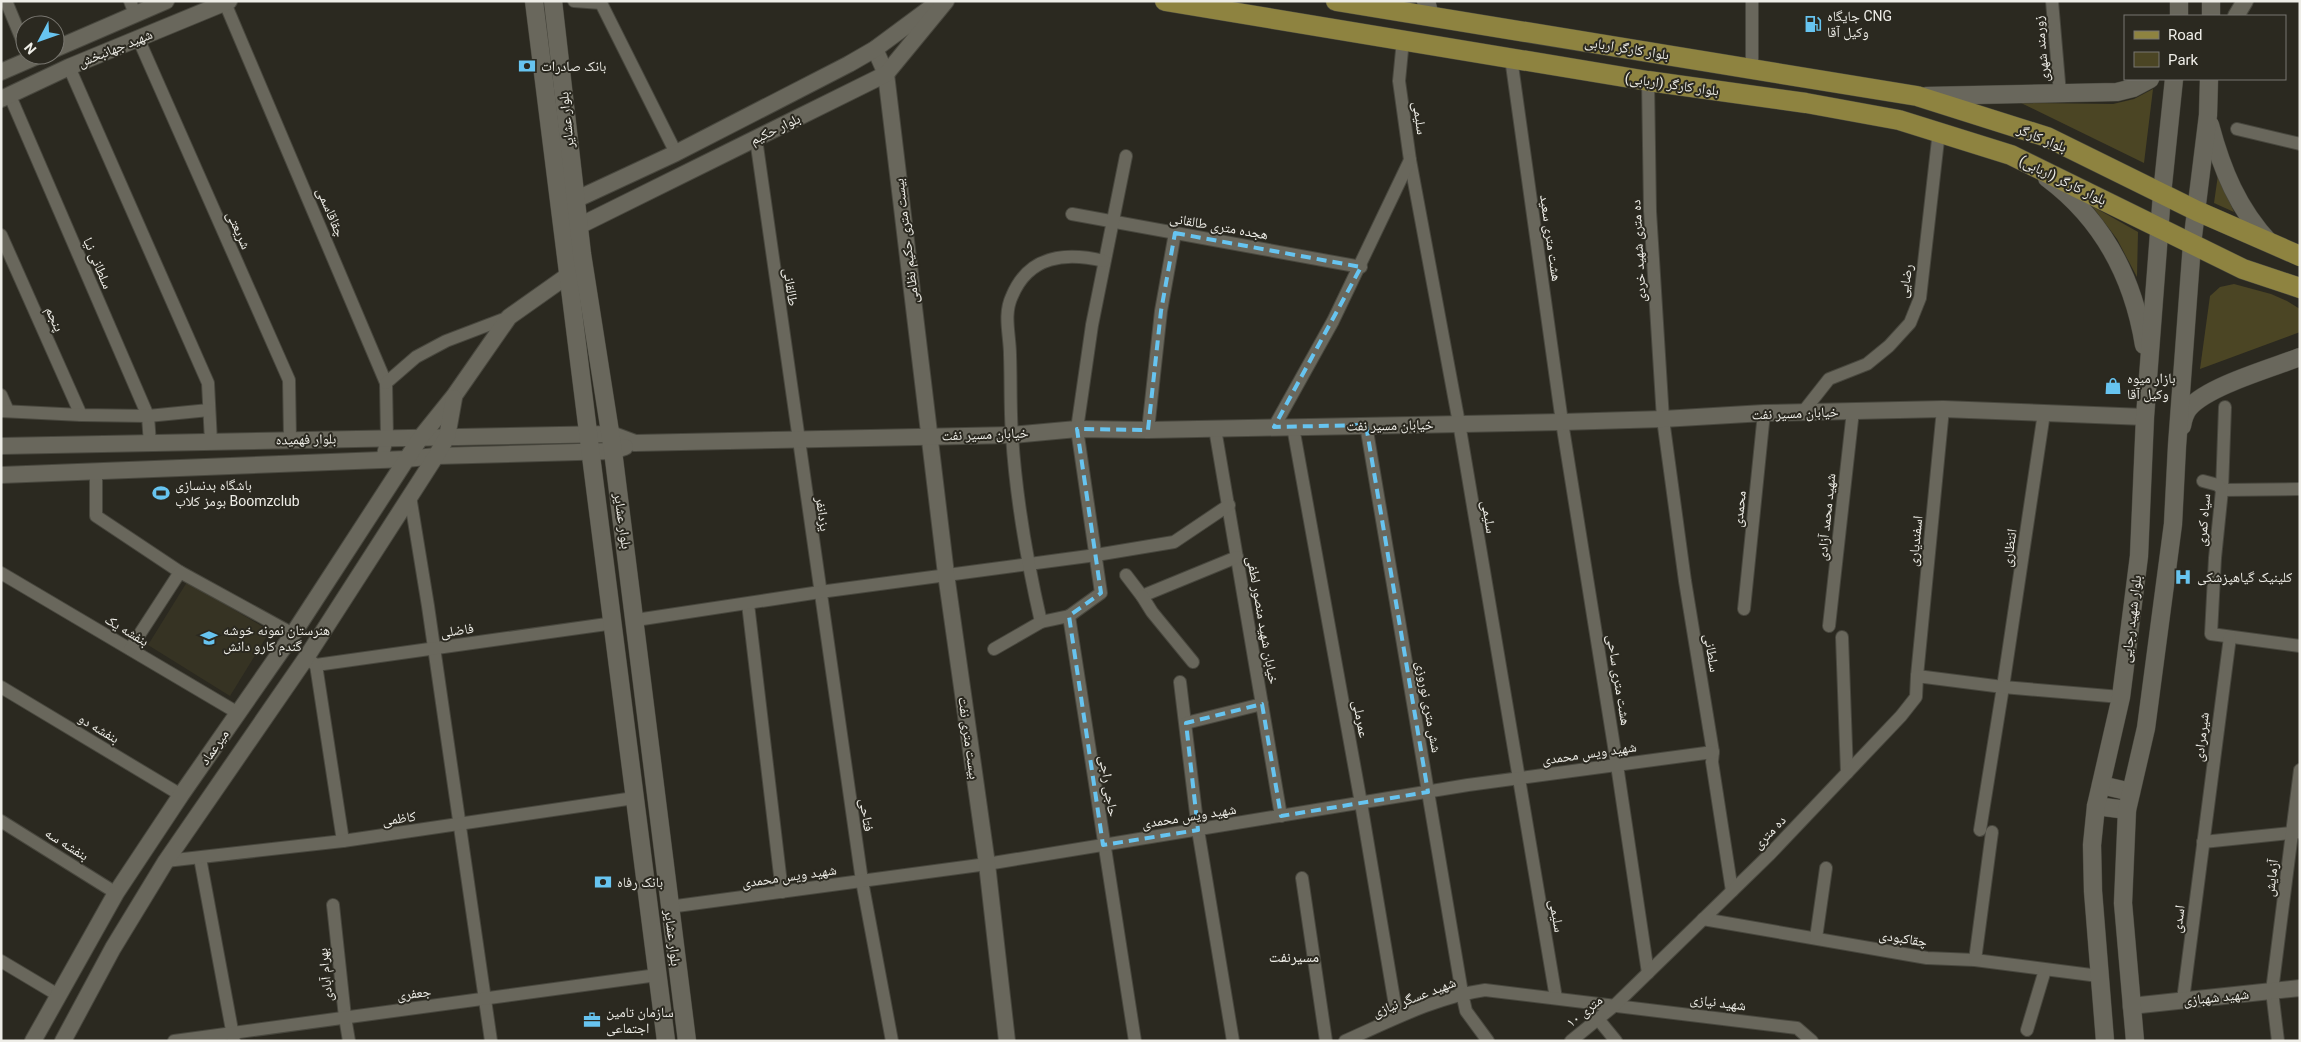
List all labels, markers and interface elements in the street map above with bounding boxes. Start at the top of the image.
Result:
place label: جایگاه CNG وکیل آقا [1827,8,1892,41]
fuel station icon: جایگاه CNG وکیل آقا [1803,14,1823,34]
north arrow [15,15,65,65]
street label: زورمند شهری [2030,15,2053,83]
legend [2124,15,2286,80]
street label: شهید جهانبخش [75,26,155,71]
text: Road [2168,26,2202,44]
street label: بلوار کارگر اربابی [1583,33,1671,64]
text: N [21,40,39,58]
text: Park [2168,51,2199,69]
bank icon: بانک صادرات [517,56,537,76]
place label: بانک صادرات [541,58,607,75]
street label: بلوار کارگر (اربابی) [1624,69,1720,100]
street label: بلوار عشایر [555,91,578,150]
street label: سلیمی [1409,101,1430,136]
street label: بلوار حکیم [747,110,804,150]
street label: بلوار کارگر [2013,120,2069,156]
street label: بلوار کارگر (اربابی) [2016,152,2109,209]
street label: بیست متری حکیم نظامی [890,177,924,304]
street label: چقاقاسمی [313,185,349,239]
street label: هشت متری سعید [1536,194,1565,282]
street label: ده متری شهید خردی [1627,199,1650,303]
street label: شریعتی [223,208,254,252]
street label: هجده متری طالقانی [1168,209,1269,244]
street label: سلطانی نیا [79,235,116,292]
street label: رضایی [1894,263,1917,299]
street label: طالقانی [779,267,802,307]
street label: پنجم [41,304,68,335]
place label: بازار میوه وکیل آقا [2127,370,2176,403]
shop icon: بازار میوه وکیل آقا [2103,376,2123,396]
street label: خیابان مسیر نفت [1751,403,1839,424]
street label: خیابان مسیر نفت [1346,416,1434,435]
street label: خیابان مسیر نفت [941,424,1029,445]
street label: بلوار فهمیده [276,430,337,449]
street label: شهید محمد آزادی [1813,472,1840,562]
place label: باشگاه بدنسازی بومز کلاب Boomzclub [175,477,300,510]
sports icon: باشگاه بدنسازی بومز کلاب Boomzclub [151,483,171,503]
street label: محمدی [1729,490,1750,528]
street label: بلوار عشایر [610,491,635,550]
street label: سیاه کمری [2193,493,2214,547]
street label: یزدانفر [812,495,833,533]
street label: سلیمی [1478,499,1499,535]
street label: اسفندیاری [1904,515,1927,567]
street label: انتظاری [1998,528,2021,568]
street label: خیابان شهید منصور لطفی [1243,555,1282,686]
hospital icon: کلینیک گیاهپزشکی [2173,567,2193,587]
place label: کلینیک گیاهپزشکی [2197,569,2292,586]
street label: بلوار شهید رجایی [2118,574,2145,664]
street label: بنفشه یک [102,611,152,650]
street label: فاضلی [439,620,475,641]
place label: هنرستان نمونه خوشه گندم کارو دانش [223,622,330,656]
school or university icon: هنرستان نمونه خوشه گندم کارو دانش [199,628,219,648]
street label: هشت متری ساحی [1603,633,1634,727]
street label: سلطانی [1700,633,1723,673]
street label: شش متری نوروزی [1412,660,1445,754]
street label: بیست متری نفت [954,696,983,780]
street label: عمرملی [1349,699,1372,739]
street label: بنفشه دو [75,710,122,747]
street label: شیرمرادی [2190,711,2213,763]
street label: میرعماد [196,726,233,768]
street label: شهید ویس محمدی [1541,738,1638,769]
street label: حاجی راجی [1095,754,1122,818]
street label: فتاحی [856,798,877,833]
street label: شهید ویس محمدی [1141,801,1238,832]
street label: کاظمی [381,808,417,829]
street label: ده متری [1749,812,1790,853]
street label: بنفشه سه [42,825,92,864]
street label: آزمایش [2261,858,2282,898]
street label: شهید ویس محمدی [741,861,838,892]
bank icon: بانک رفاه [593,872,613,892]
place label: بانک رفاه [617,874,663,891]
street label: سلیمی [1545,898,1568,934]
street label: اسدی [2168,904,2189,934]
street label: بلوار عشایر [661,908,684,967]
street label: چقاکبودی [1878,926,1928,951]
street label: بهرام آبادی [314,947,338,1003]
district label: مسیرنفت [1269,948,1319,966]
street label: شهید عسگر نیازی [1370,974,1458,1021]
street label: جعفری [396,983,432,1004]
street label: شهید شهبازی [2182,986,2250,1009]
street label: شهید نیازی [1689,991,1747,1014]
street label: ۱۰ متری [1563,992,1606,1031]
place label: سازمان تامین اجتماعی [606,1004,674,1037]
office icon: سازمان تامین اجتماعی [582,1010,602,1030]

